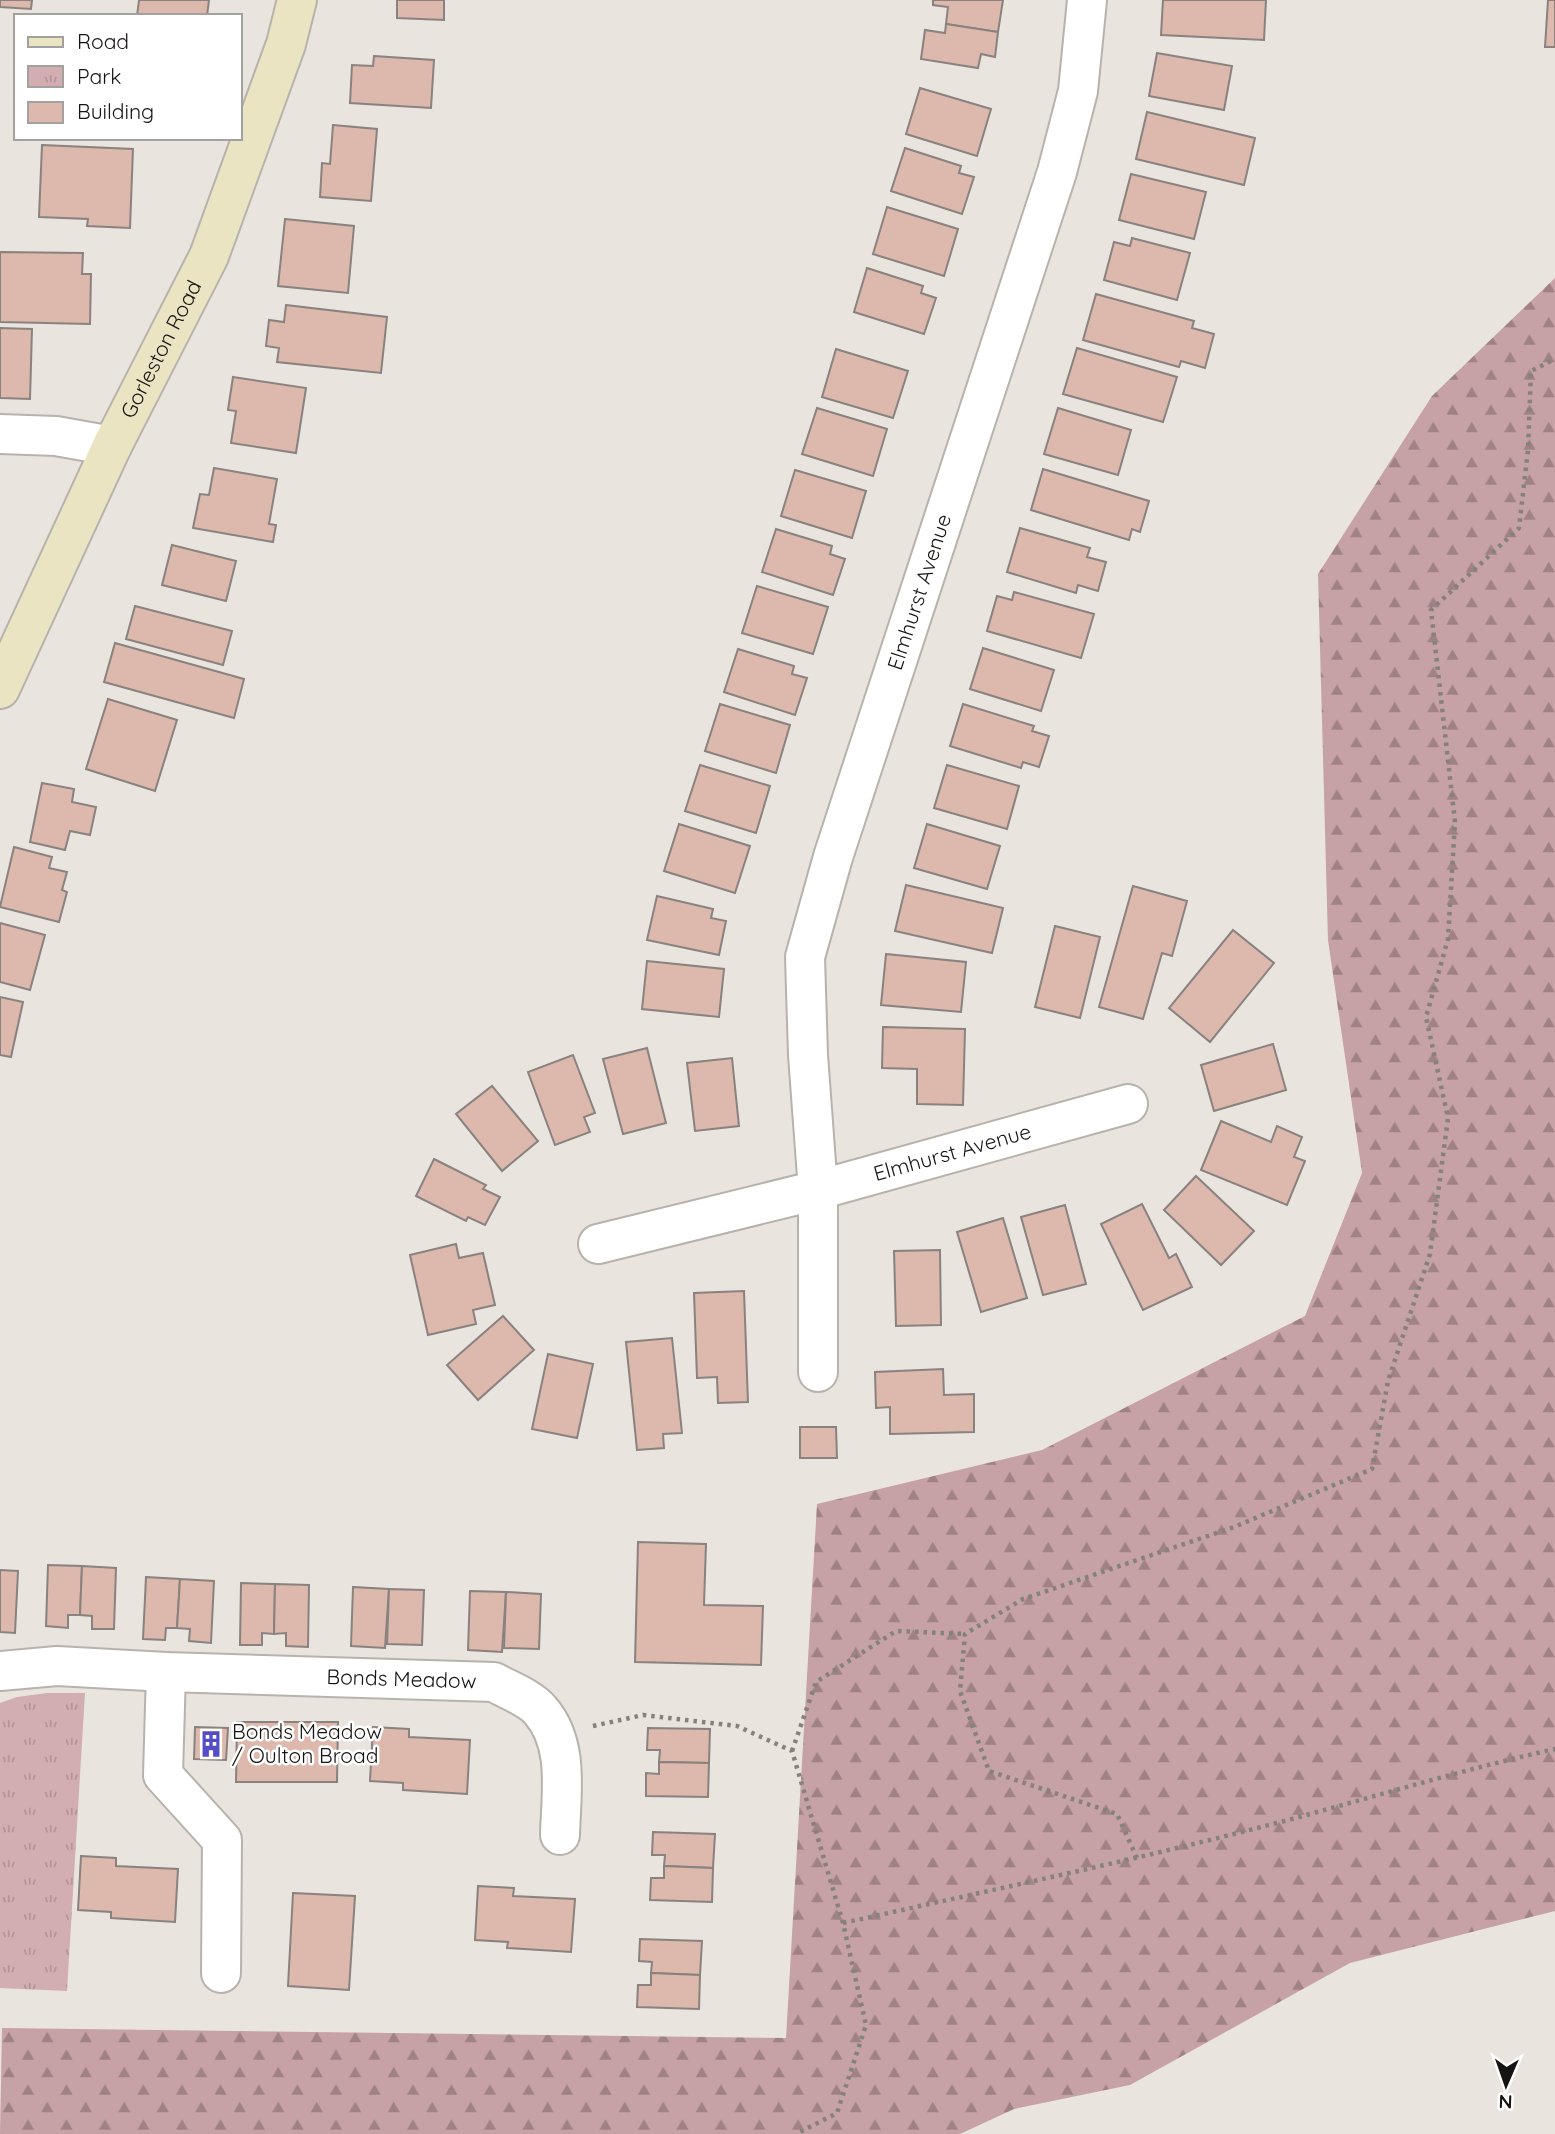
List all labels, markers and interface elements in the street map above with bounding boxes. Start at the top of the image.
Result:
legend [14,14,242,140]
text: Road [77,28,129,54]
text: Park [77,63,121,89]
text: Building [77,98,154,124]
street label: Gorleston Road [114,276,206,422]
street label: Elmhurst Avenue [881,510,956,673]
street label: Elmhurst Avenue [870,1118,1034,1186]
street label: Bonds Meadow [326,1663,477,1693]
place label: Bonds Meadow / Oulton Broad [232,1718,382,1768]
building icon: Bonds Meadow / Oulton Broad [196,1729,226,1759]
north arrow [1471,2050,1541,2120]
text: N [1498,2090,1513,2114]

